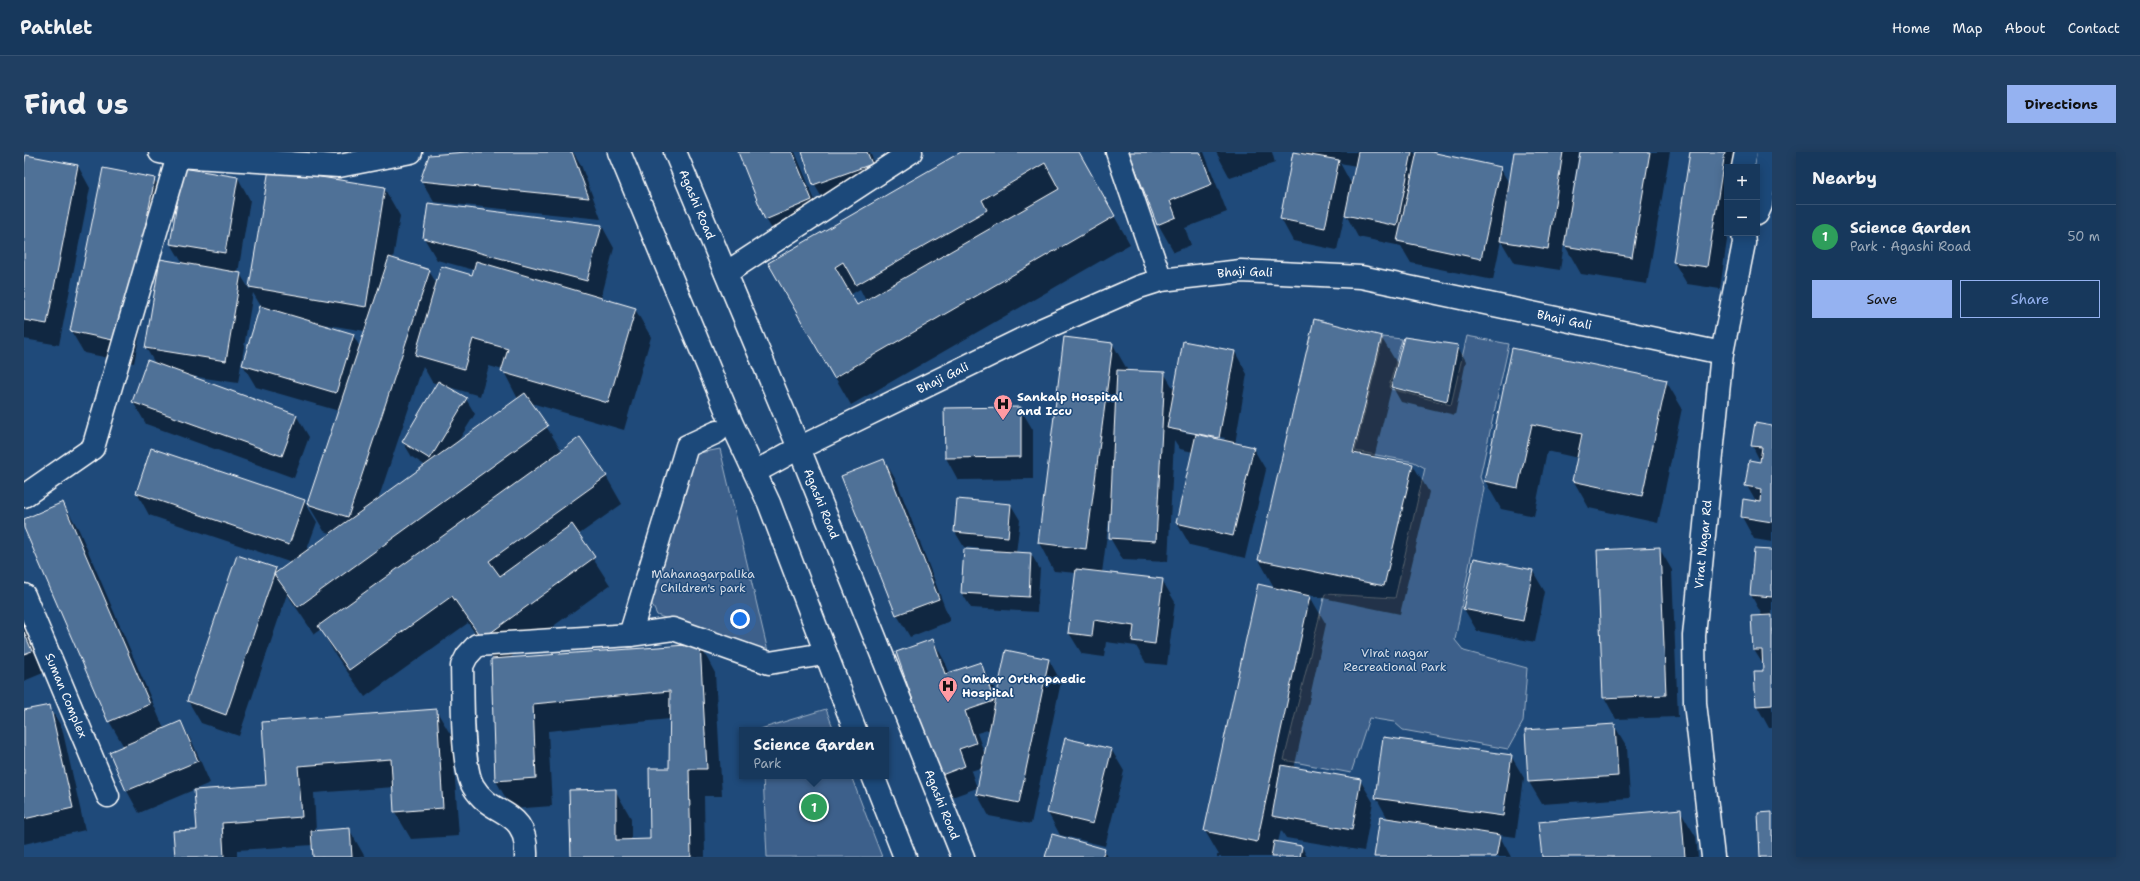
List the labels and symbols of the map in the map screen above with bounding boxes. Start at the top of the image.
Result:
street label: Agashi Road [675,167,719,242]
street label: Bhaji Gali [1216,263,1273,282]
street label: Bhaji Gali [1535,306,1593,333]
street label: Bhaji Gali [914,358,971,397]
place label: Sankalp Hospital and Iccu [1017,389,1123,419]
hospital icon: Sankalp Hospital and Iccu [992,393,1014,421]
street label: Agashi Road [800,466,843,542]
street label: Virat Nagar Rd [1691,499,1715,590]
park label: Mahanagarpalika Children's park [651,566,755,596]
your location [730,609,750,629]
park label: Virat nagar Recreational Park [1343,645,1447,675]
street label: Suman Complex [41,651,91,740]
place label: Omkar Orthopaedic Hospital [962,671,1086,701]
hospital icon: Omkar Orthopaedic Hospital [937,675,959,703]
street label: Agashi Road [921,767,963,842]
pin: 1 [801,792,827,822]

